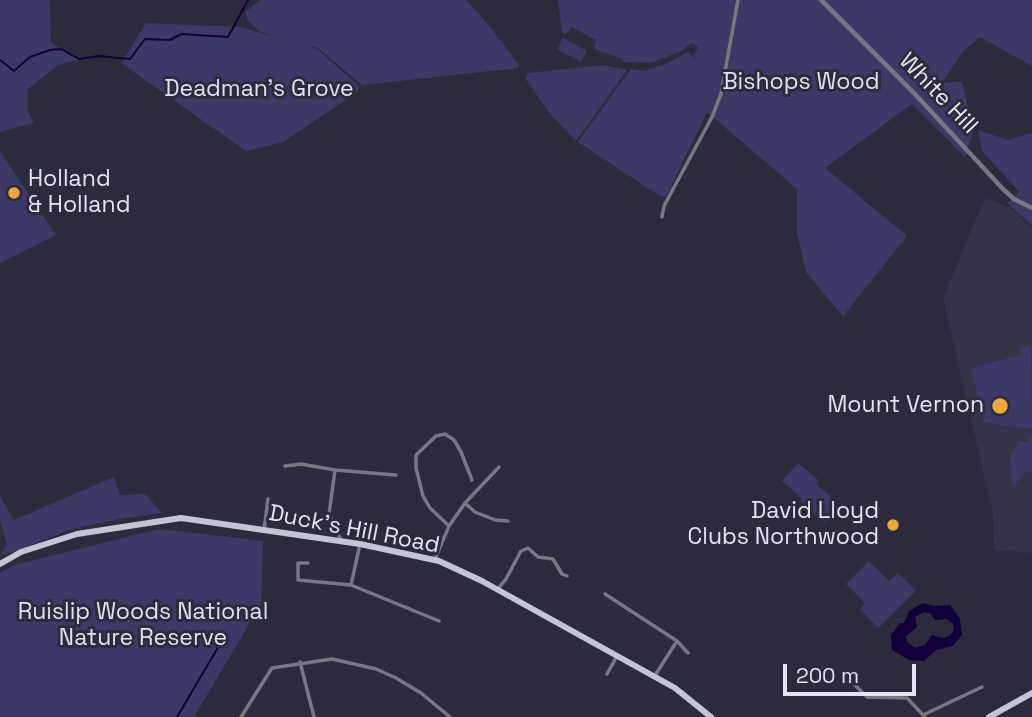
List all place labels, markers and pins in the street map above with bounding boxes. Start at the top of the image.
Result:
place label: Holland & Holland [28,166,131,220]
marker: Holland & Holland [6,185,22,201]
place label: Mount Vernon [827,392,984,420]
marker: Mount Vernon [990,396,1010,416]
place label: David Lloyd Clubs Northwood [688,498,879,552]
marker: David Lloyd Clubs Northwood [885,517,901,533]

